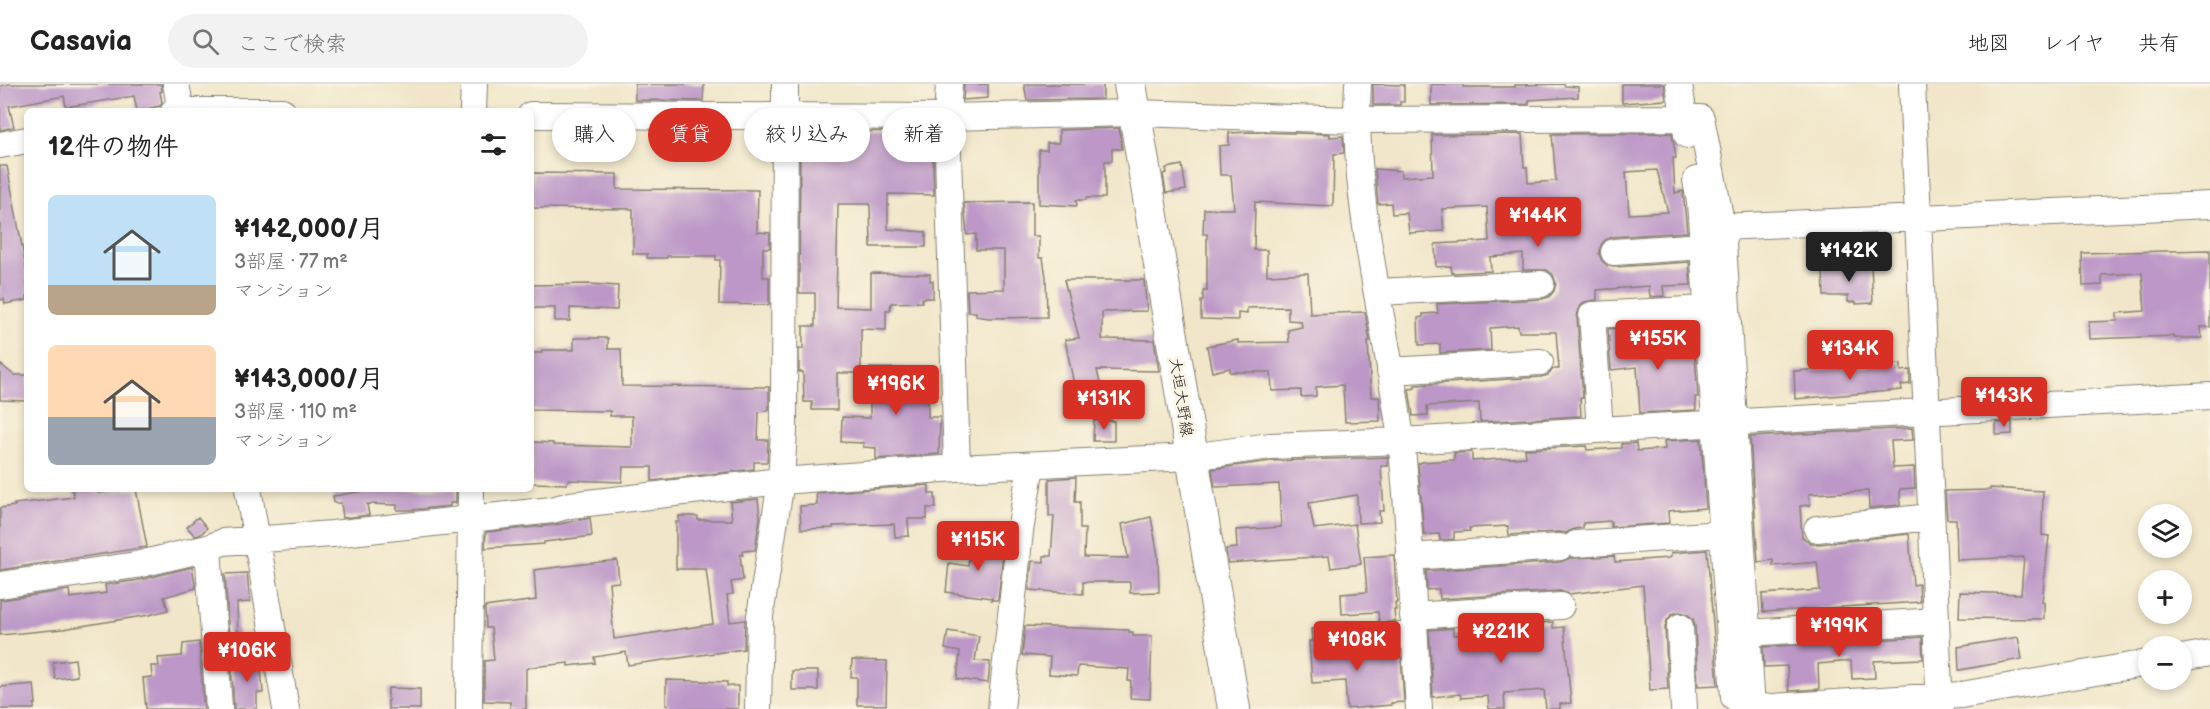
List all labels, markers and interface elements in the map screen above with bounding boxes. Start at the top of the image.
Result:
search box [168,14,588,68]
text: Casavia [30,25,132,58]
icon: search [189,25,222,58]
text: ここで検索 [237,31,347,58]
text: 地図 [1968,31,2010,56]
text: レイヤ [2043,31,2105,56]
text: 共有 [2138,31,2180,56]
chip: 購入 [552,108,636,162]
chip: 賃貸 [648,108,732,162]
chip: 絞り込み [744,108,870,162]
chip: 新着 [882,108,966,162]
icon: filters [477,128,510,161]
text: 12件の物件 [48,132,179,163]
pin: ¥144K [1496,197,1580,248]
text: ¥144K [1509,204,1567,228]
text: ¥142,000/月 [234,214,385,245]
icon: home [96,219,168,291]
pin: ¥142K [1807,232,1891,283]
text: ¥142K [1820,239,1878,263]
text: 3部屋 · 77 m² [234,250,348,274]
text: マンション [234,279,333,303]
pin: ¥155K [1616,320,1700,371]
text: ¥155K [1629,327,1687,351]
pin: ¥134K [1808,330,1892,381]
text: ¥134K [1821,337,1879,361]
street label: 大垣大野線 [1165,356,1196,438]
text: ¥143,000/月 [234,364,384,395]
pin: ¥196K [854,365,938,416]
icon: home [96,369,168,441]
text: ¥196K [867,372,925,396]
pin: ¥143K [1962,377,2046,428]
pin: ¥131K [1062,380,1146,431]
text: ¥143K [1975,384,2033,408]
text: ¥131K [1077,387,1131,411]
text: 3部屋 · 110 m² [234,400,357,424]
text: マンション [234,429,333,453]
map controls [2138,504,2192,690]
button: layers [2138,504,2192,558]
pin: ¥115K [936,521,1020,572]
text: ¥115K [951,528,1005,552]
button: + [2138,570,2192,624]
pin: ¥199K [1797,607,1881,658]
pin: ¥221K [1459,613,1543,664]
text: ¥199K [1810,614,1868,638]
text: ¥221K [1472,620,1530,644]
pin: ¥108K [1315,621,1399,672]
text: ¥108K [1328,628,1386,652]
pin: ¥106K [205,632,289,683]
button: − [2138,636,2192,690]
text: ¥106K [218,639,276,663]

